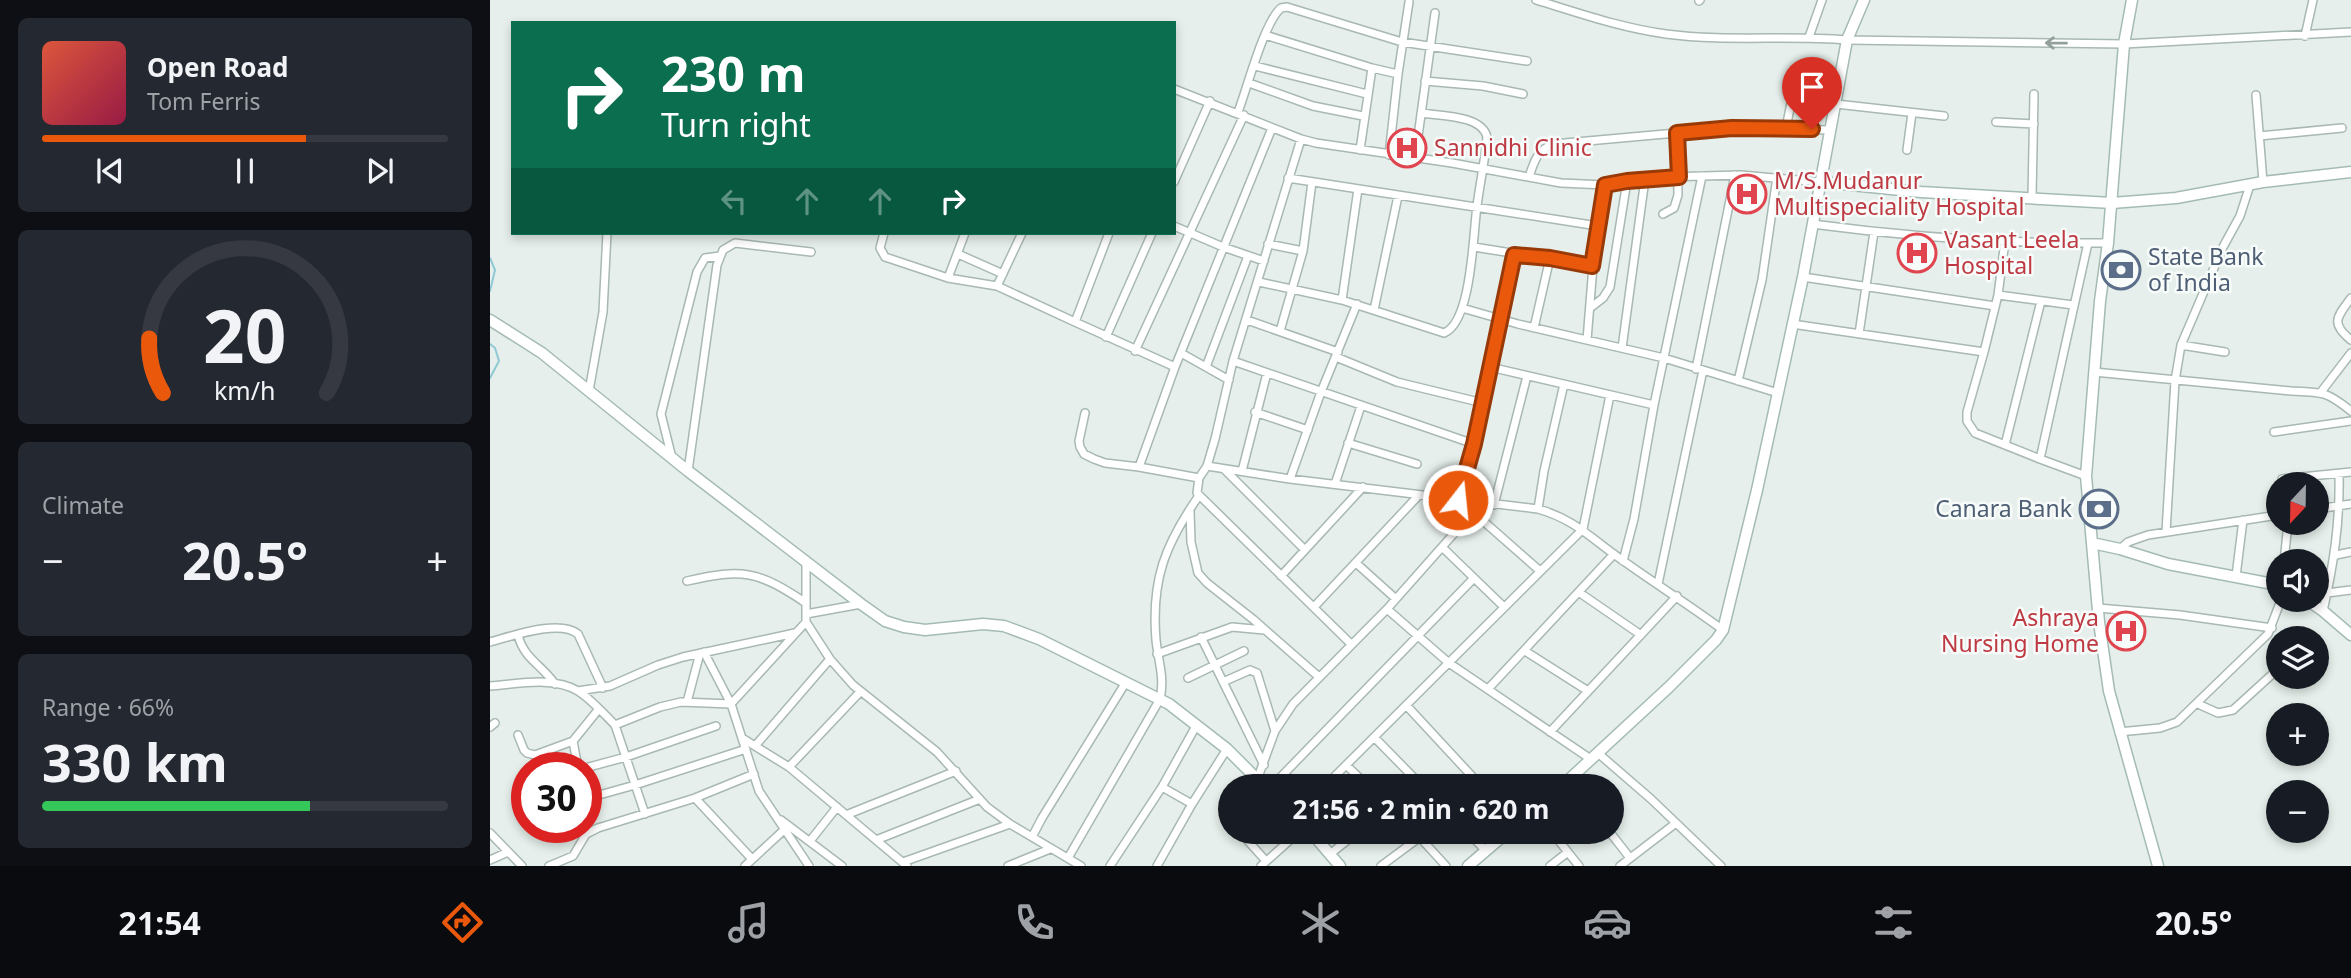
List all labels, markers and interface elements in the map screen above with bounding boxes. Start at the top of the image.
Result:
one-way arrow [2045,36,2068,50]
text: 230 m [661,40,806,106]
text: Open Road [147,49,289,85]
icon: right [546,49,637,140]
pin [1782,57,1842,129]
icon: arrive [1793,68,1831,106]
text: Tom Ferris [147,85,260,117]
text: Turn right [661,103,811,146]
hospital icon: Sannidhi Clinic [1386,127,1428,169]
place label: Sannidhi Clinic [1434,131,1592,163]
icon: previous [91,152,129,190]
icon: pause [226,152,264,190]
icon: next [361,152,399,190]
place label: M/S.Mudanur Multispeciality Hospital [1774,164,2024,222]
hospital icon: M/S.Mudanur Multispeciality Hospital [1726,173,1768,215]
icon: left [715,182,753,220]
icon: ahead [788,182,826,220]
icon: ahead [861,182,899,220]
icon: right [934,182,972,220]
place label: Vasant Leela Hospital [1944,223,2080,281]
hospital icon: Vasant Leela Hospital [1896,232,1938,274]
place label: State Bank of India [2148,240,2264,298]
bank icon: State Bank of India [2100,249,2142,291]
text: 20 [203,285,287,384]
text: km/h [214,373,276,407]
position arrow [1421,463,1495,537]
north arrow [2266,472,2329,536]
map controls [2266,472,2329,843]
bank icon: Canara Bank [2078,488,2120,530]
text: Climate [42,489,124,521]
place label: Canara Bank [1935,492,2073,524]
text: 20.5° [182,524,308,595]
text: − [42,534,64,586]
text: + [426,534,448,586]
button: sound [2266,549,2329,612]
place label: Ashraya Nursing Home [1941,601,2099,659]
hospital icon: Ashraya Nursing Home [2105,610,2147,652]
button: layers [2266,626,2329,689]
text: Range · 66% [42,691,174,723]
button: + [2266,703,2329,766]
text: 330 km [42,726,228,797]
speed limit sign: 30 [511,752,602,843]
button: − [2266,780,2329,843]
text: 21:56 · 2 min · 620 m [1293,791,1549,827]
icon: directions [438,898,487,947]
icon: music [724,898,773,947]
icon: phone [1010,898,1059,947]
icon: climate [1296,898,1345,947]
icon: car [1583,898,1632,947]
icon: filters [1869,898,1918,947]
text: 21:54 [119,901,201,944]
text: 20.5° [2155,901,2232,944]

